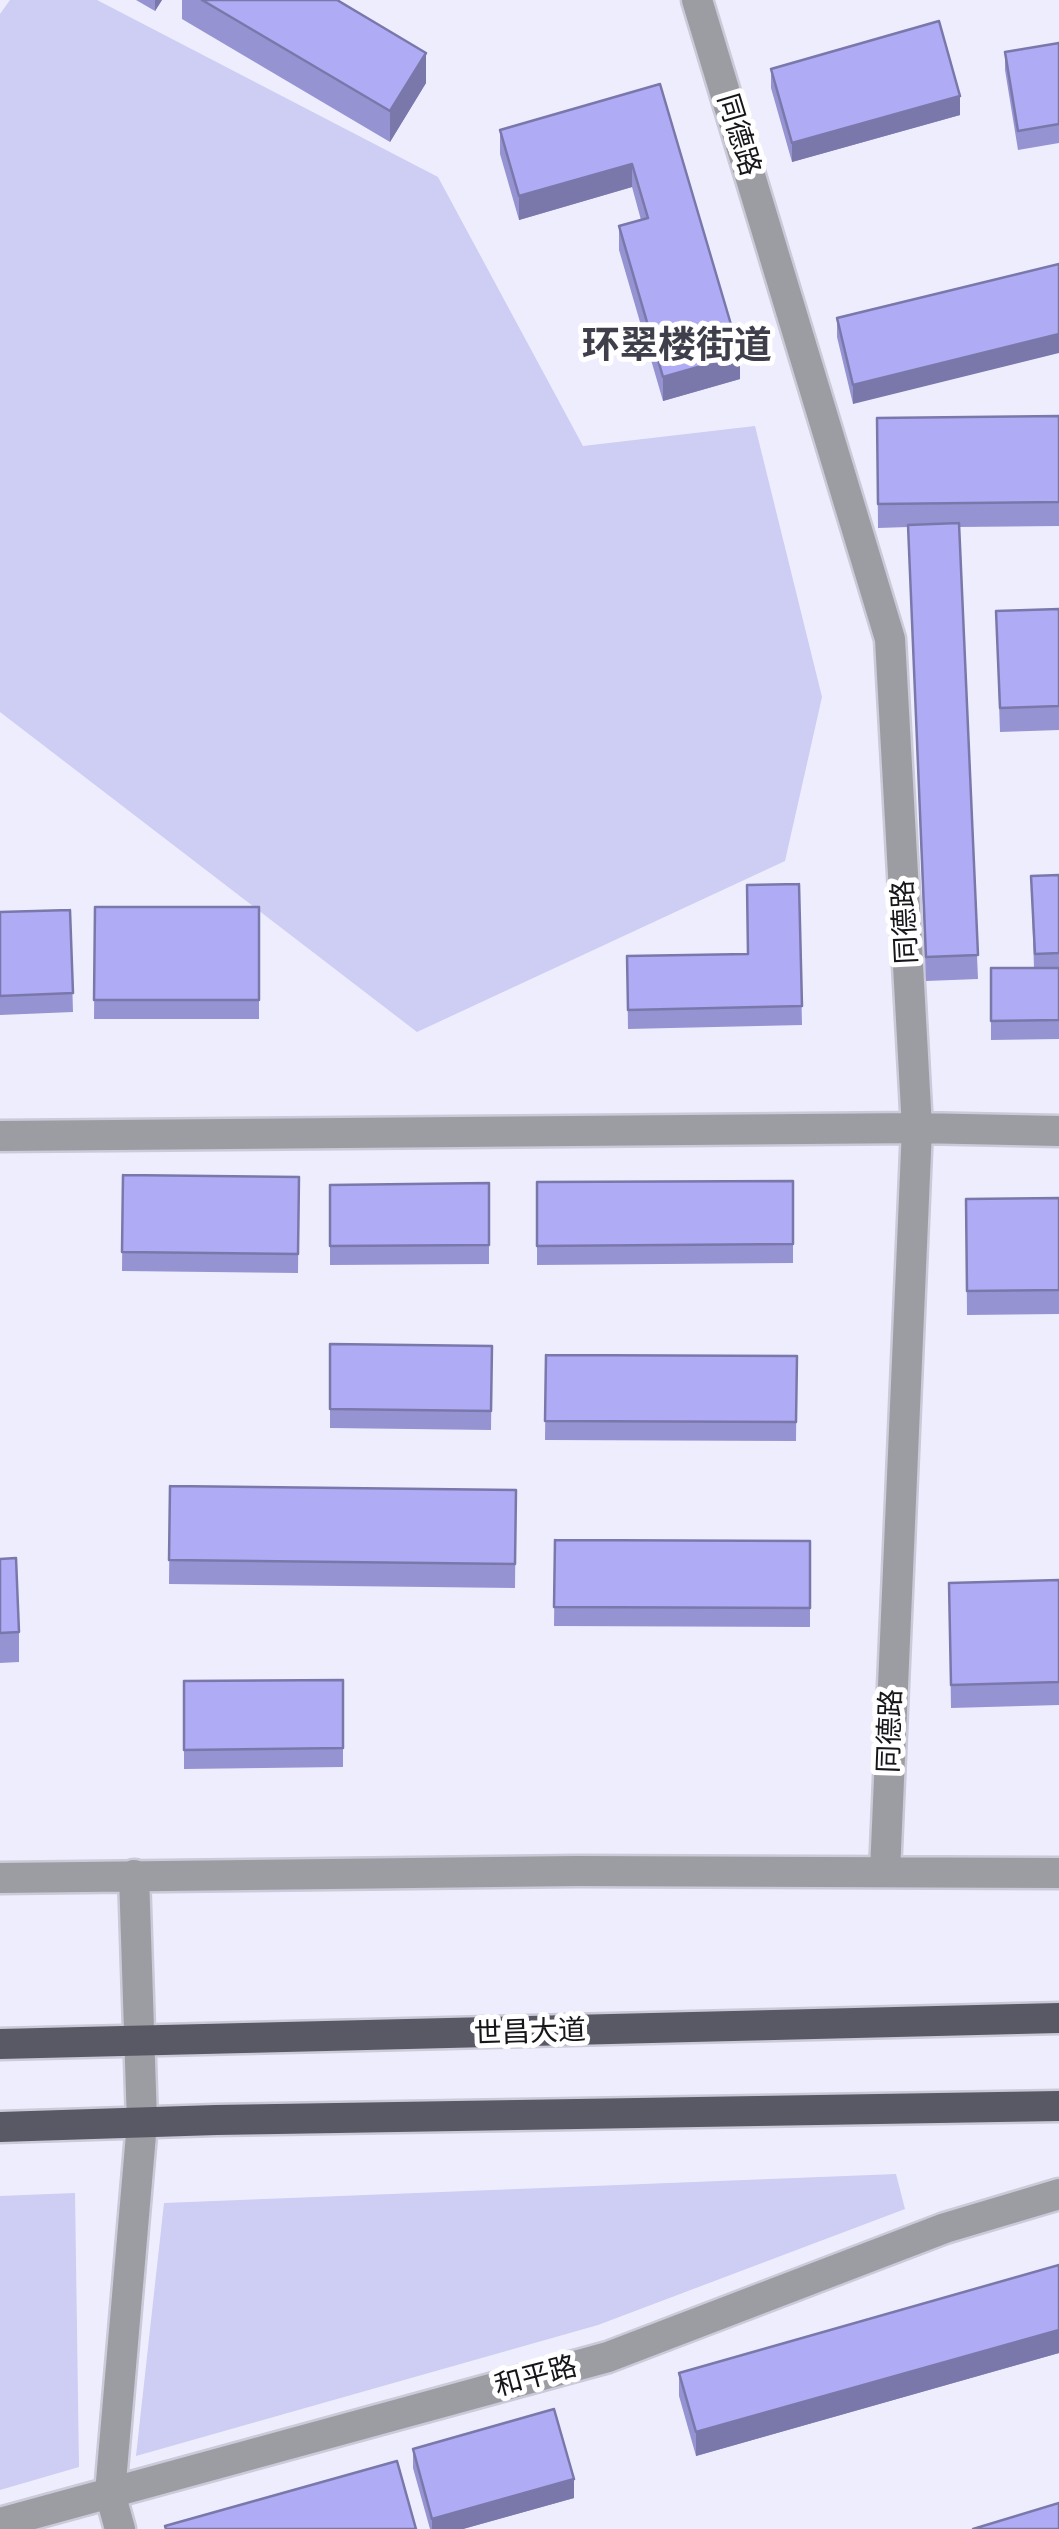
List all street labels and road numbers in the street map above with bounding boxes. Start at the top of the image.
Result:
street label: 同德路 [710,90,766,180]
street label: 同德路 [887,879,925,965]
street label: 同德路 [873,1688,909,1774]
street label: 世昌大道 [473,2014,587,2052]
street label: 和平路 [491,2350,581,2404]

